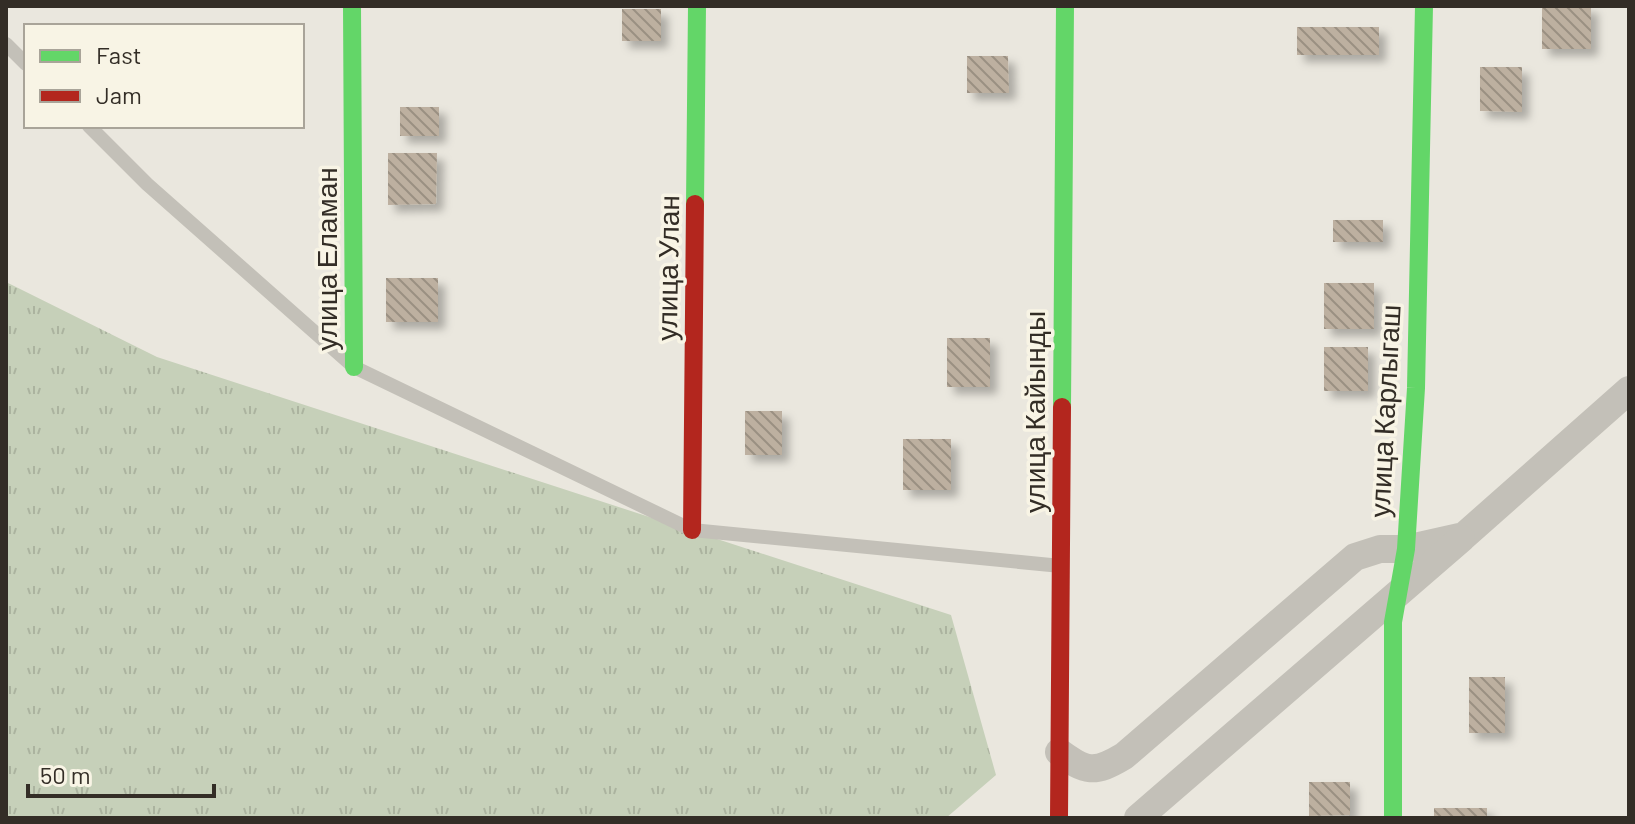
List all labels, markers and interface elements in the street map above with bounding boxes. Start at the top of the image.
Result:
legend [24,24,304,128]
text: Fast [96,40,141,69]
text: Jam [96,80,142,109]
street label: улица Еламан [309,167,343,351]
street label: улица Улан [649,195,685,341]
street label: улица Карлыгаш [1361,304,1407,518]
street label: улица Кайынды [1017,311,1051,513]
scale bar [28,748,214,798]
text: 50 m [40,760,91,789]

